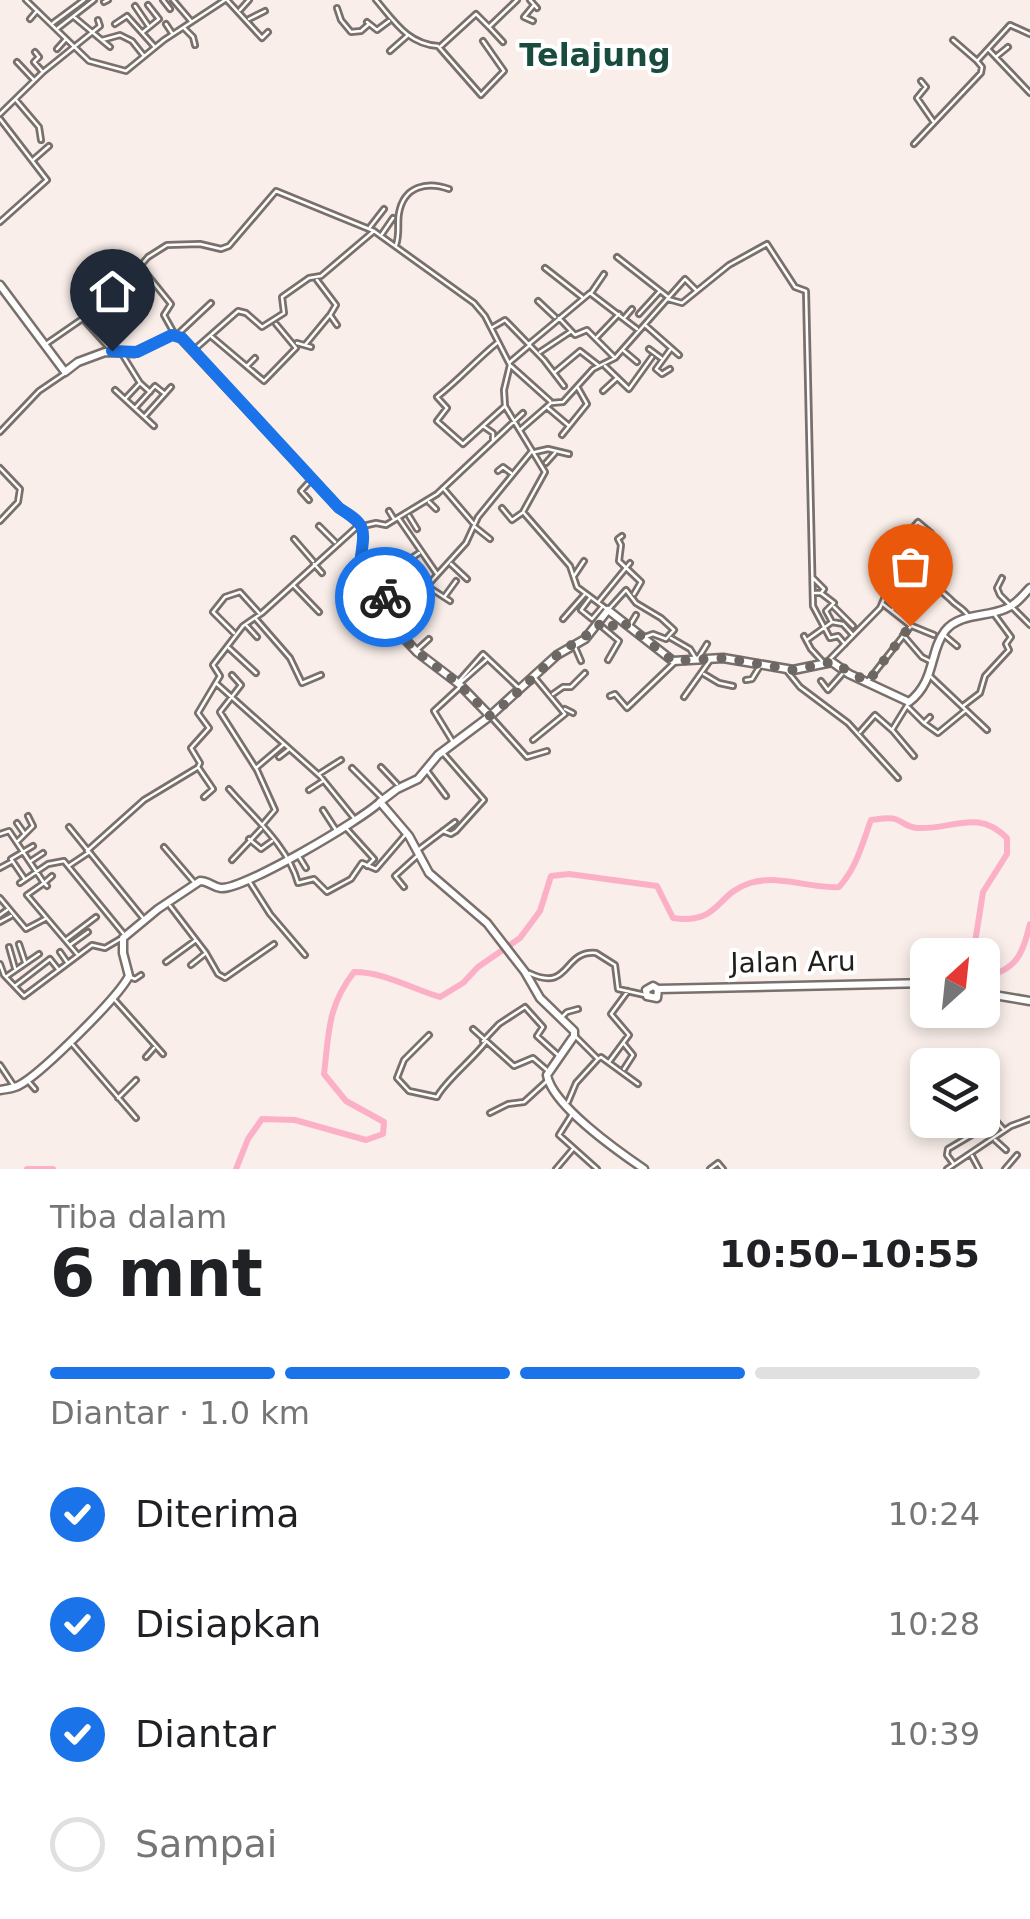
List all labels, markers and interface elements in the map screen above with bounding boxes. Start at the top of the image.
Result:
district label: Telajung [519,36,671,74]
pin [70,249,155,352]
icon: home [85,264,140,319]
pin [868,524,953,627]
icon: bag [883,539,938,594]
courier [335,547,435,647]
icon: bike [358,570,413,625]
north arrow [910,938,1000,1028]
map controls [910,938,1000,1138]
street label: Jalan Aru [728,944,856,980]
button: layers [910,1048,1000,1138]
text: Tiba dalam [50,1198,227,1236]
text: 10:50–10:55 [719,1232,980,1276]
text: 6 mnt [50,1236,263,1311]
text: Diantar · 1.0 km [50,1394,310,1432]
icon: check [50,1487,105,1542]
text: Diterima [135,1492,300,1536]
text: 10:24 [888,1495,980,1533]
icon: check [50,1597,105,1652]
text: Disiapkan [135,1602,321,1646]
text: 10:28 [888,1605,980,1643]
icon: check [50,1707,105,1762]
text: Diantar [135,1712,276,1756]
text: 10:39 [888,1715,980,1753]
text: Sampai [135,1822,277,1866]

